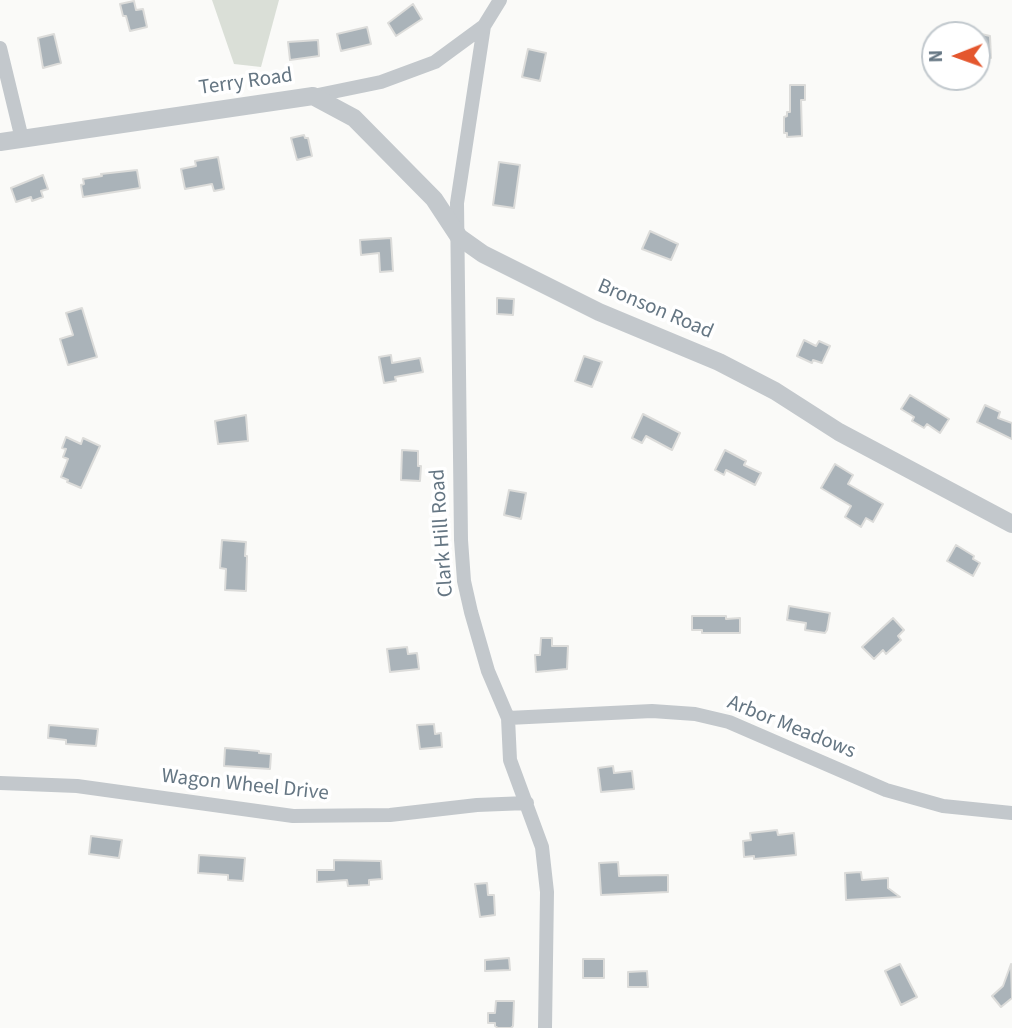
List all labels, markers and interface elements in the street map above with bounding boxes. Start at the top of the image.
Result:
north arrow [921,21,991,91]
text: N [923,50,950,63]
street label: Terry Road [197,64,295,102]
street label: Bronson Road [593,274,717,346]
street label: Clark Hill Road [426,468,460,598]
street label: Arbor Meadows [723,691,859,765]
street label: Wagon Wheel Drive [160,765,330,807]

